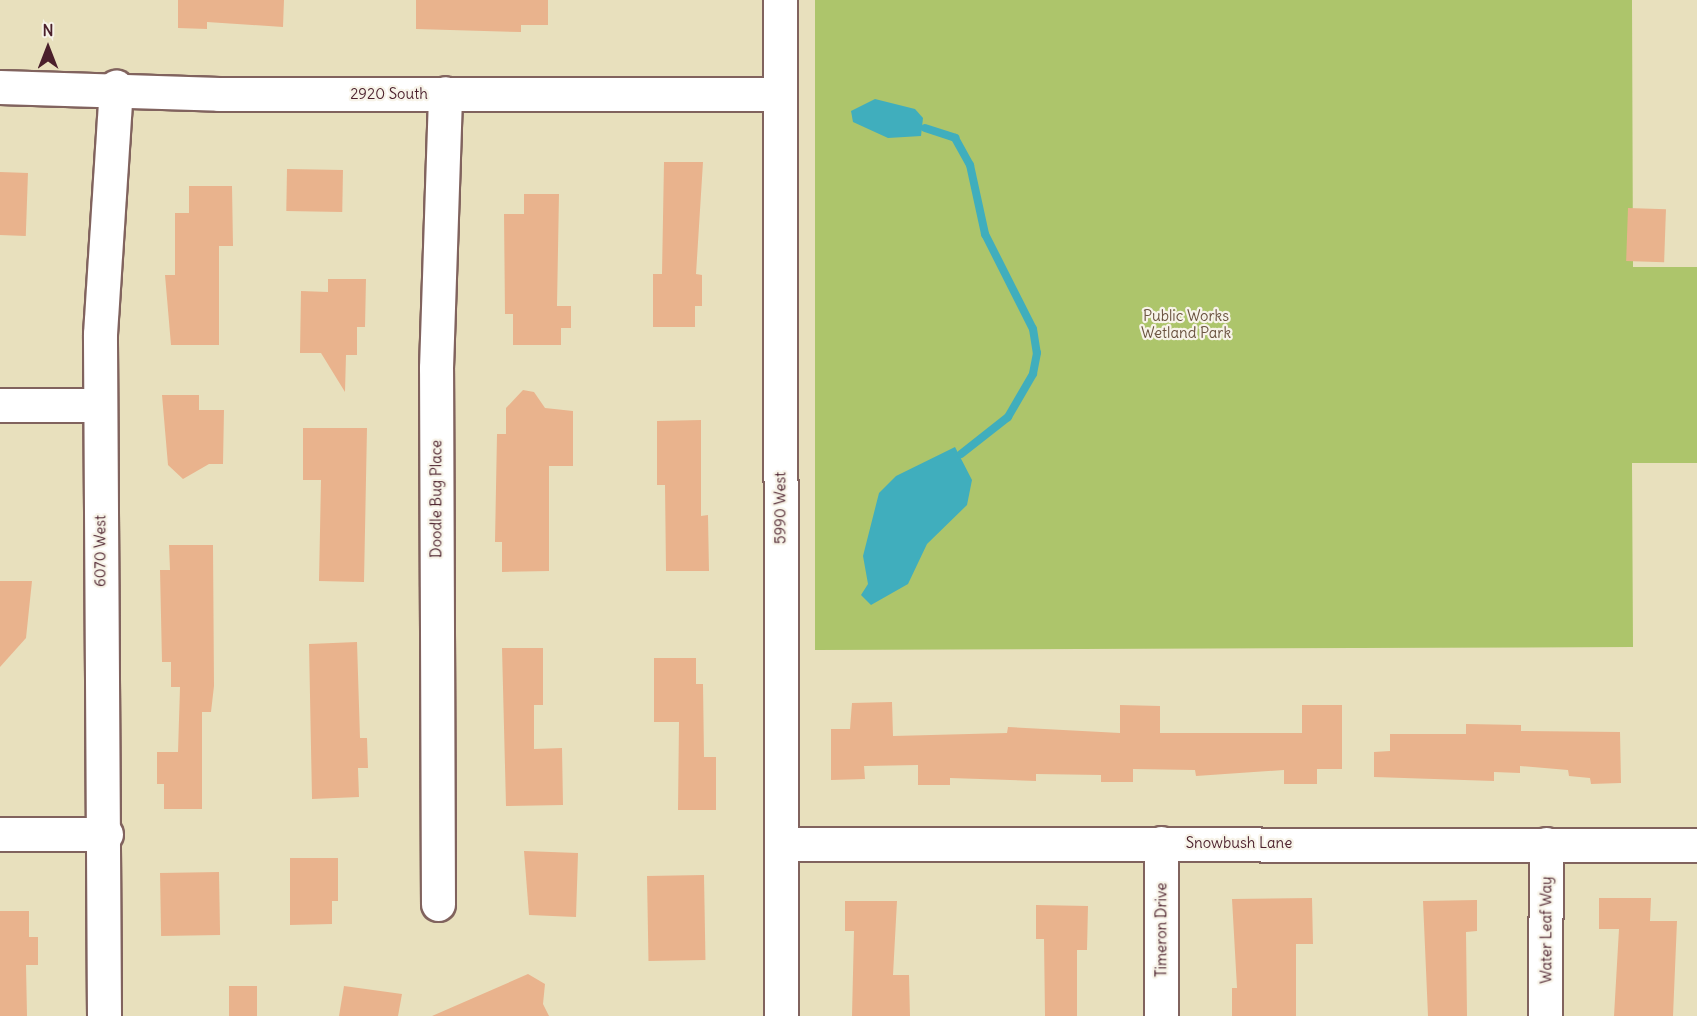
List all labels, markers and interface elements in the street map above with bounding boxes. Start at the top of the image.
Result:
north arrow [18,18,78,78]
text: N [42,20,54,40]
street label: 2920 South [350,85,428,103]
park label: Public Works Wetland Park [1141,306,1231,341]
street label: Doodle Bug Place [427,440,445,558]
street label: 5990 West [771,472,789,544]
street label: 6070 West [91,515,109,587]
street label: Snowbush Lane [1186,834,1292,852]
street label: Water Leaf Way [1537,876,1555,984]
street label: Timeron Drive [1152,883,1170,977]

